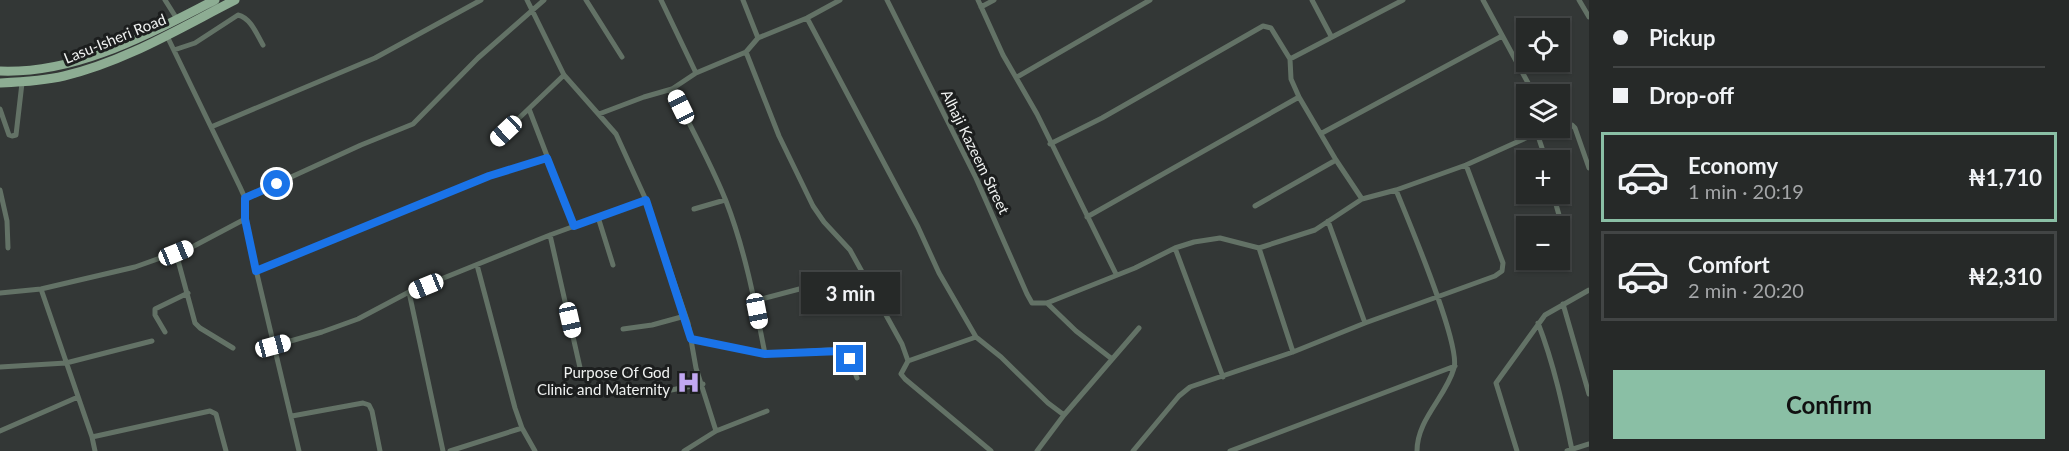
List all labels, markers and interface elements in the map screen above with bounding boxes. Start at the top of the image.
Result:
street label: Lasu-Isheri Road [61,9,168,67]
map controls [1516,18,1570,270]
button: locate [1516,18,1570,72]
text: Pickup [1649,24,1715,51]
text: Drop-off [1649,82,1734,109]
button: layers [1516,84,1570,138]
street label: Alhaji Kazeem Street [938,86,1014,217]
car [665,87,697,127]
car [487,112,525,150]
button: + [1516,150,1570,204]
icon: car [1616,150,1670,204]
text: Economy [1688,152,1778,179]
text: ₦1,710 [1968,164,2042,191]
route start [263,170,290,197]
text: 1 min · 20:19 [1688,179,1804,203]
button: − [1516,216,1570,270]
car [156,238,196,268]
icon: car [1616,249,1670,303]
text: Comfort [1688,251,1770,278]
text: ₦2,310 [1968,263,2042,290]
car [406,271,446,301]
callout: 3 min [800,272,900,314]
text: 2 min · 20:20 [1688,278,1804,302]
text: 3 min [826,281,875,305]
car [745,292,769,330]
car [557,300,583,340]
car [253,333,293,359]
route end [836,345,863,372]
place label: Purpose Of God Clinic and Maternity [537,363,670,398]
hospital icon: Purpose Of God Clinic and Maternity [675,369,701,395]
button: Confirm [1613,370,2045,439]

